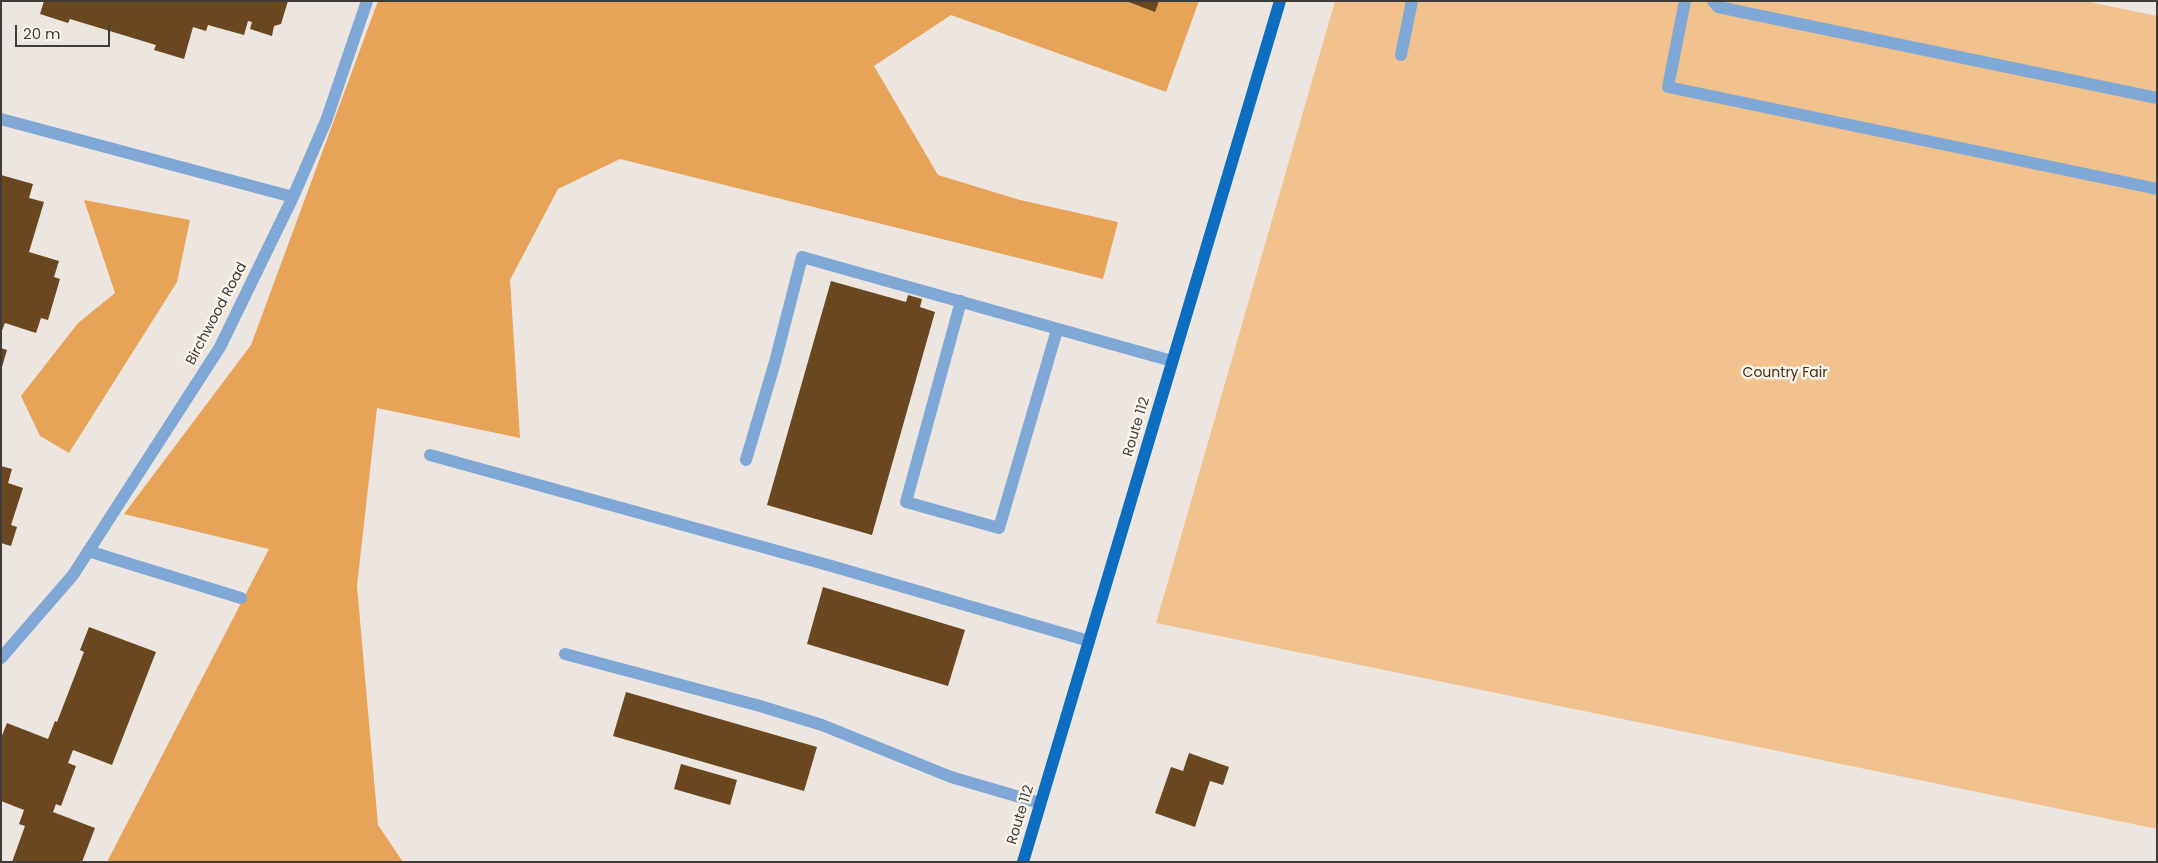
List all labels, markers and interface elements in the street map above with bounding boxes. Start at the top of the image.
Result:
scale bar [18,15,112,47]
text: 20 m [23,23,61,44]
street label: Birchwood Road [183,260,251,368]
park label: Country Fair [1743,365,1827,381]
street label: Route 112 [1120,395,1154,459]
street label: Route 112 [1004,783,1038,847]

